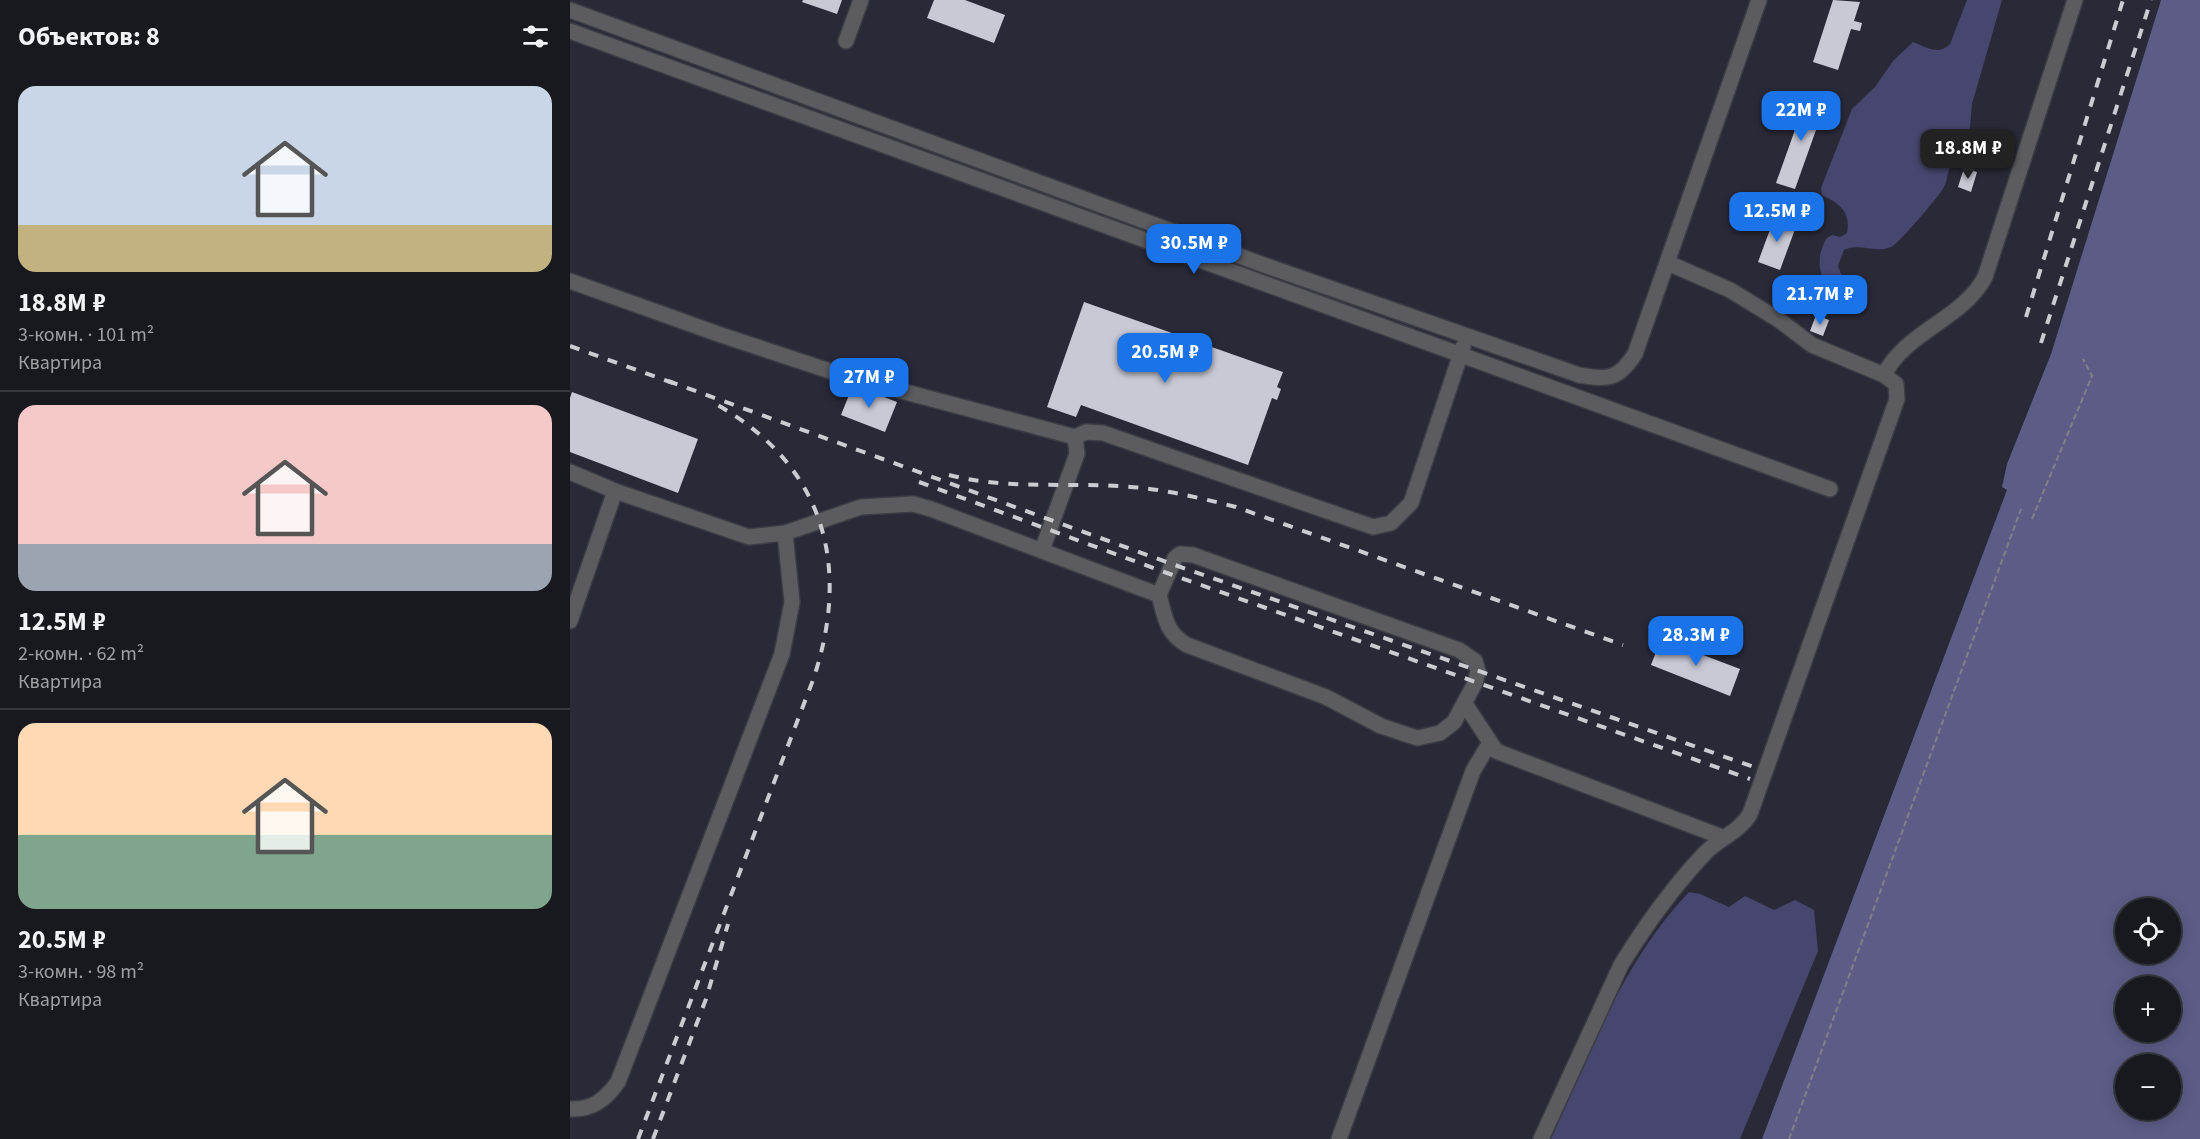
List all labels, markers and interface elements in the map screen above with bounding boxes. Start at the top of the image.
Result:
text: Объектов: 8 [18,18,160,55]
icon: filters [519,20,552,53]
pin: 22M ₽ [1759,91,1843,142]
text: 22M ₽ [1776,96,1826,124]
icon: home [231,125,339,233]
pin: 18.8M ₽ [1913,129,2023,180]
text: 18.8M ₽ [1934,134,2002,162]
pin: 12.5M ₽ [1722,192,1832,243]
text: 12.5M ₽ [1743,197,1811,225]
pin: 30.5M ₽ [1139,224,1249,275]
text: 30.5M ₽ [1160,229,1228,257]
pin: 21.7M ₽ [1765,275,1875,326]
text: 21.7M ₽ [1786,280,1854,308]
text: 18.8M ₽ [18,284,106,321]
text: 3-комн. · 101 m² [18,321,154,349]
pin: 20.5M ₽ [1110,333,1220,384]
text: 20.5M ₽ [1131,338,1199,366]
text: Квартира [18,349,102,377]
pin: 27M ₽ [827,358,911,409]
text: 27M ₽ [844,363,894,391]
icon: home [231,444,339,552]
text: 12.5M ₽ [18,603,106,640]
pin: 28.3M ₽ [1641,616,1751,667]
text: 28.3M ₽ [1662,621,1730,649]
text: 2-комн. · 62 m² [18,640,144,668]
text: Квартира [18,668,102,696]
icon: home [231,762,339,870]
map controls [2115,898,2181,1120]
button: locate [2115,898,2181,964]
text: 20.5M ₽ [18,921,106,958]
text: 3-комн. · 98 m² [18,958,144,986]
button: + [2115,976,2181,1042]
text: Квартира [18,986,102,1014]
button: − [2115,1054,2181,1120]

